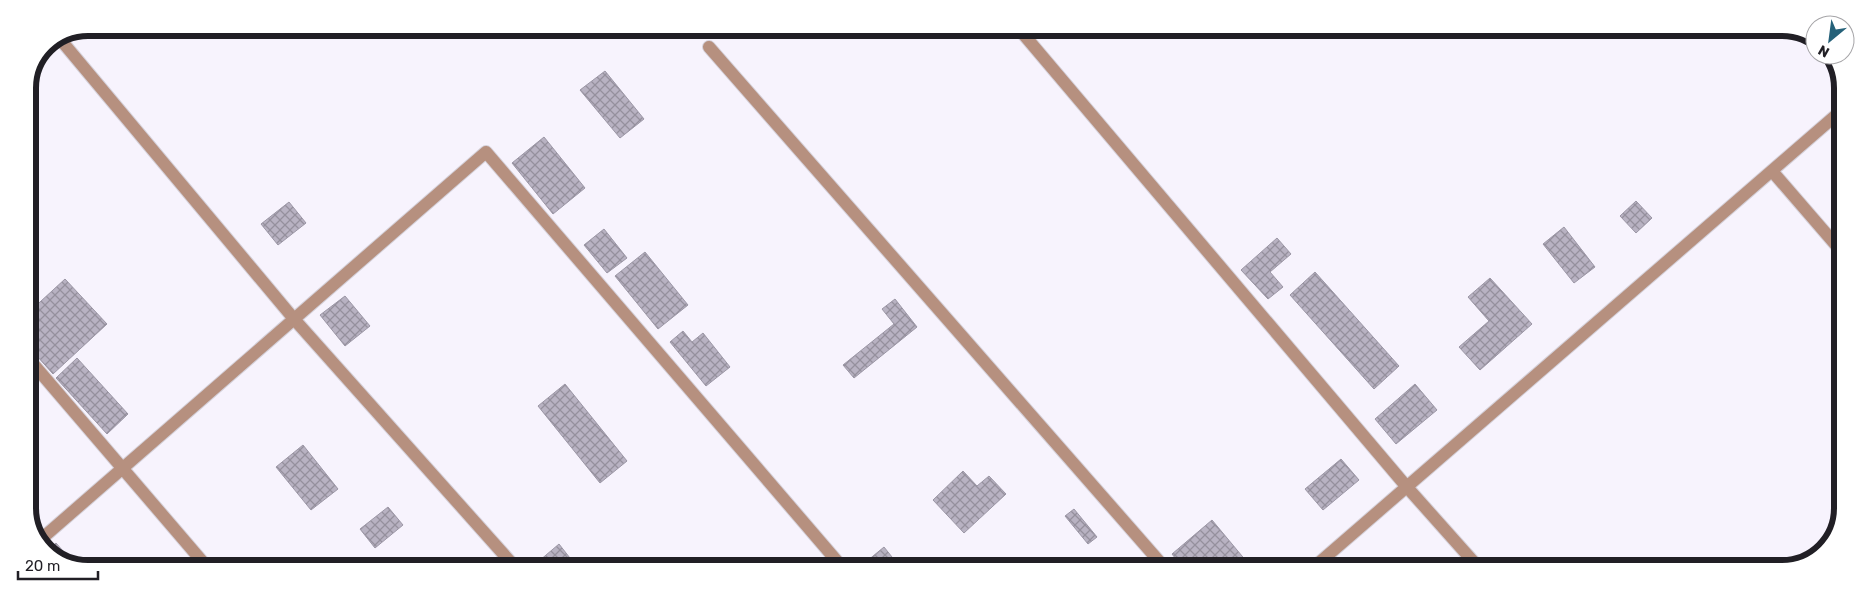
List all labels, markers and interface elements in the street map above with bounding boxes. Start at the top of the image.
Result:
north arrow [1805,15,1855,65]
text: N [1815,41,1832,61]
scale bar [18,548,98,580]
text: 20 m [25,557,60,575]

